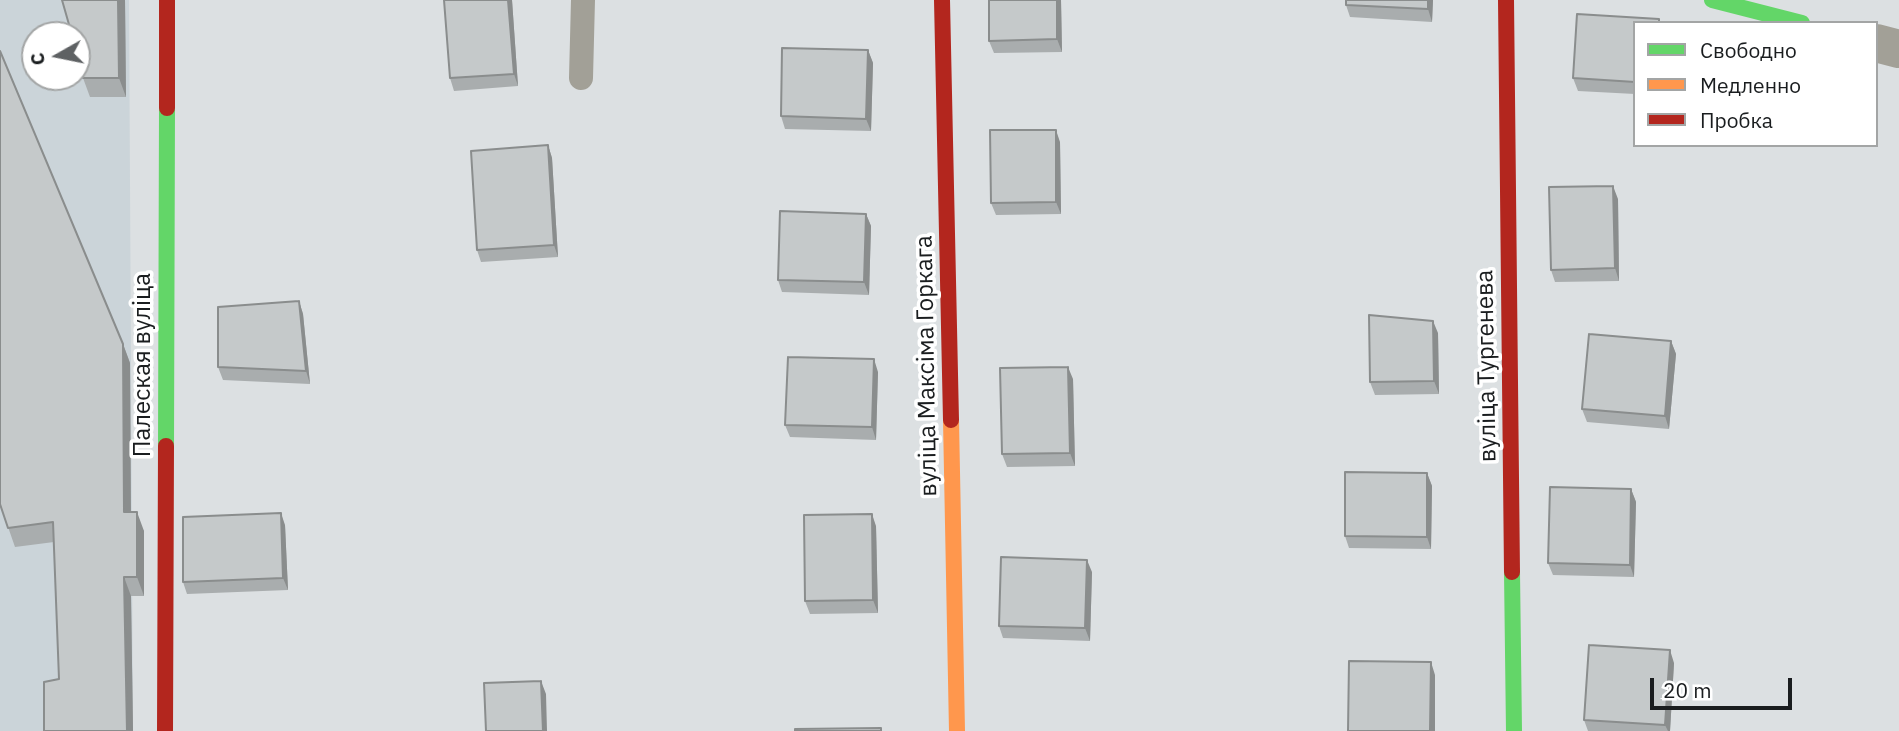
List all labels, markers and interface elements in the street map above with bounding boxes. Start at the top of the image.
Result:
north arrow [21,21,91,91]
legend [1633,21,1878,147]
text: Свободно [1700,36,1797,64]
text: С [24,51,50,67]
text: Медленно [1700,71,1801,99]
text: Пробка [1700,106,1773,134]
street label: вуліца Максіма Горкага [910,235,944,497]
street label: вуліца Тургенева [1471,270,1503,462]
street label: Палеская вуліца [129,273,157,457]
scale bar [1654,664,1796,708]
text: 20 m [1663,676,1712,704]

